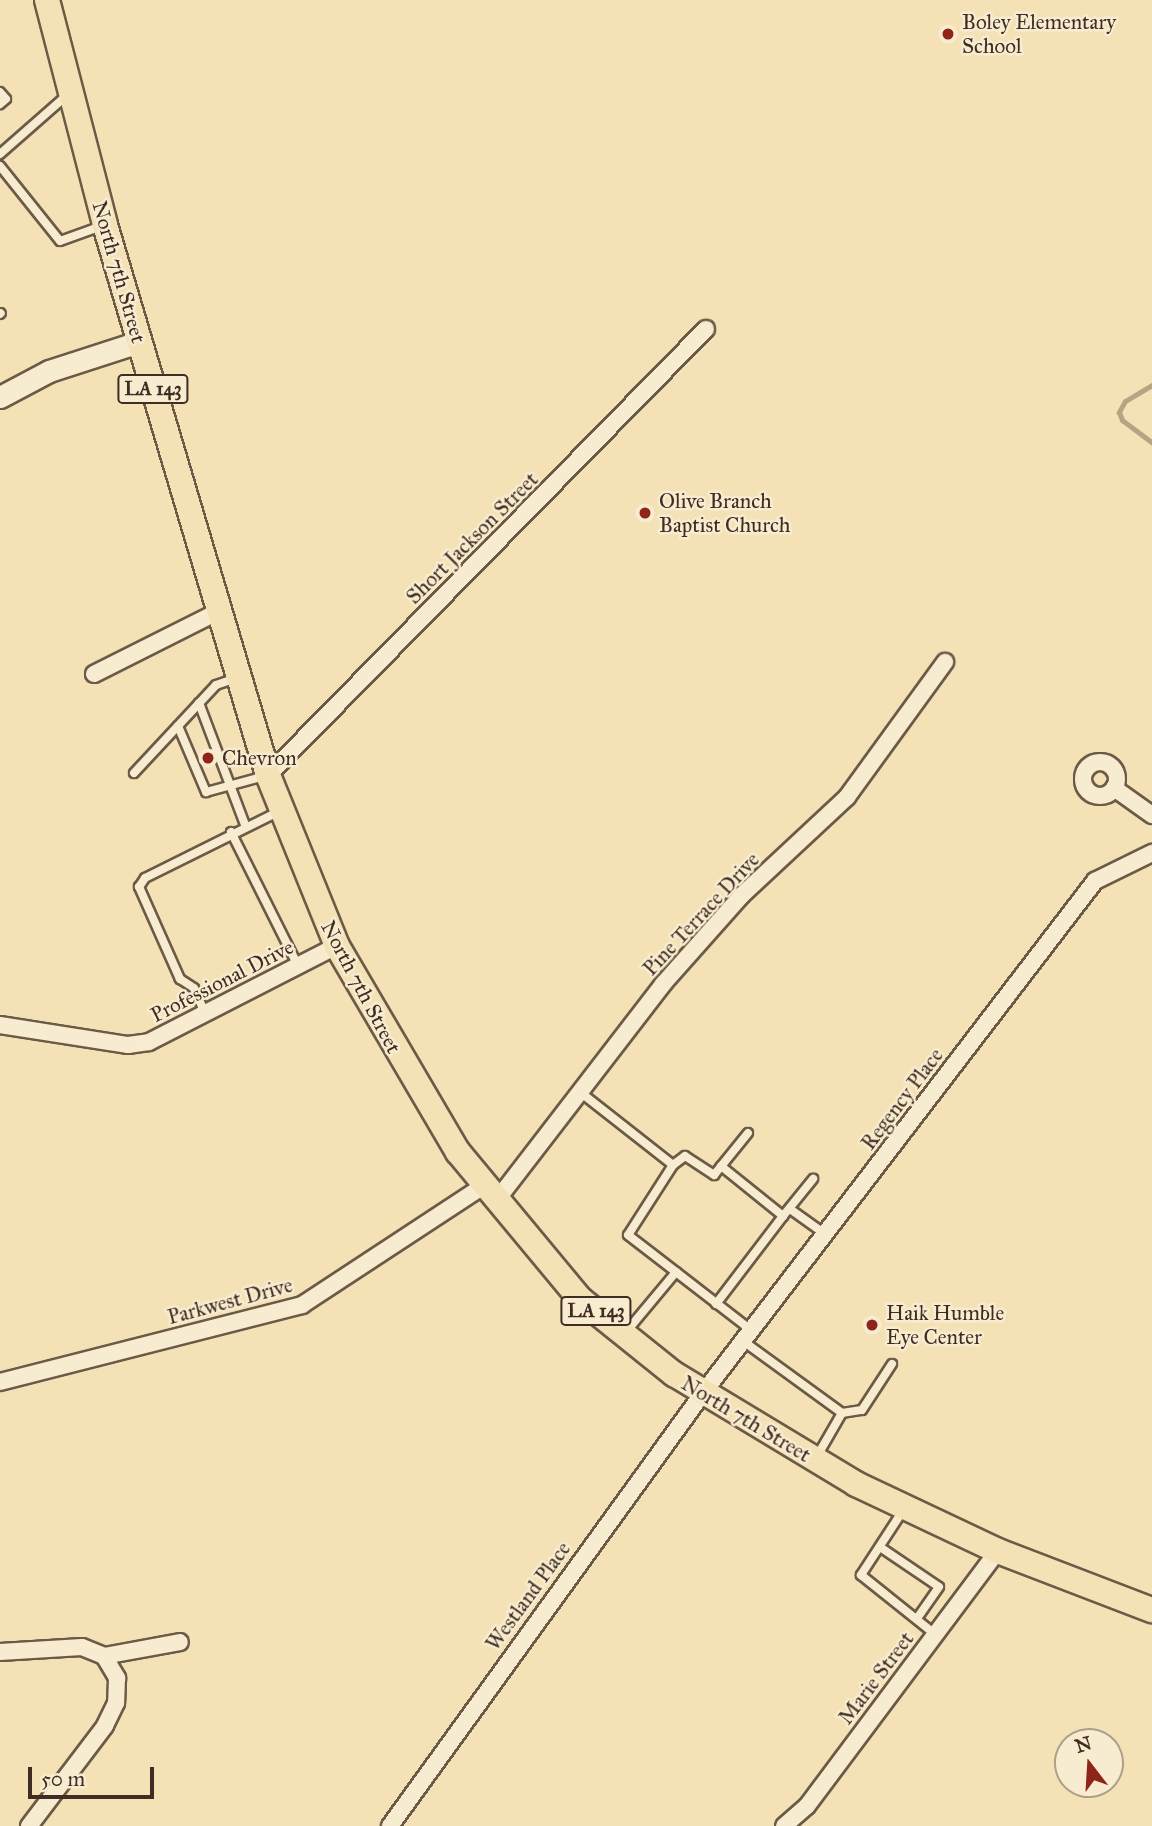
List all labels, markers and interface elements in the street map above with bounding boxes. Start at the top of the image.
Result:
place label: Boley Elementary School [962,9,1116,59]
marker: Boley Elementary School [940,26,956,42]
street label: North 7th Street [87,198,151,346]
road number: LA 143 [116,374,190,404]
street label: Short Jackson Street [401,467,543,609]
place label: Olive Branch Baptist Church [659,488,790,538]
marker: Olive Branch Baptist Church [637,505,653,521]
place label: Chevron [222,745,297,771]
marker: Chevron [200,750,216,766]
street label: Pine Terrace Drive [638,847,764,981]
street label: North 7th Street [315,916,407,1058]
street label: Professional Drive [146,934,298,1028]
street label: Regency Place [856,1043,948,1155]
street label: Parkwest Drive [165,1272,295,1330]
road number: LA 143 [559,1296,633,1326]
place label: Haik Humble Eye Center [886,1300,1004,1350]
marker: Haik Humble Eye Center [864,1317,880,1333]
street label: North 7th Street [677,1370,815,1468]
street label: Westland Place [480,1537,576,1655]
street label: Marie Street [833,1627,919,1729]
north arrow [1054,1728,1124,1798]
text: N [1072,1731,1094,1758]
scale bar [32,1752,158,1796]
text: 50 m [41,1766,85,1792]

